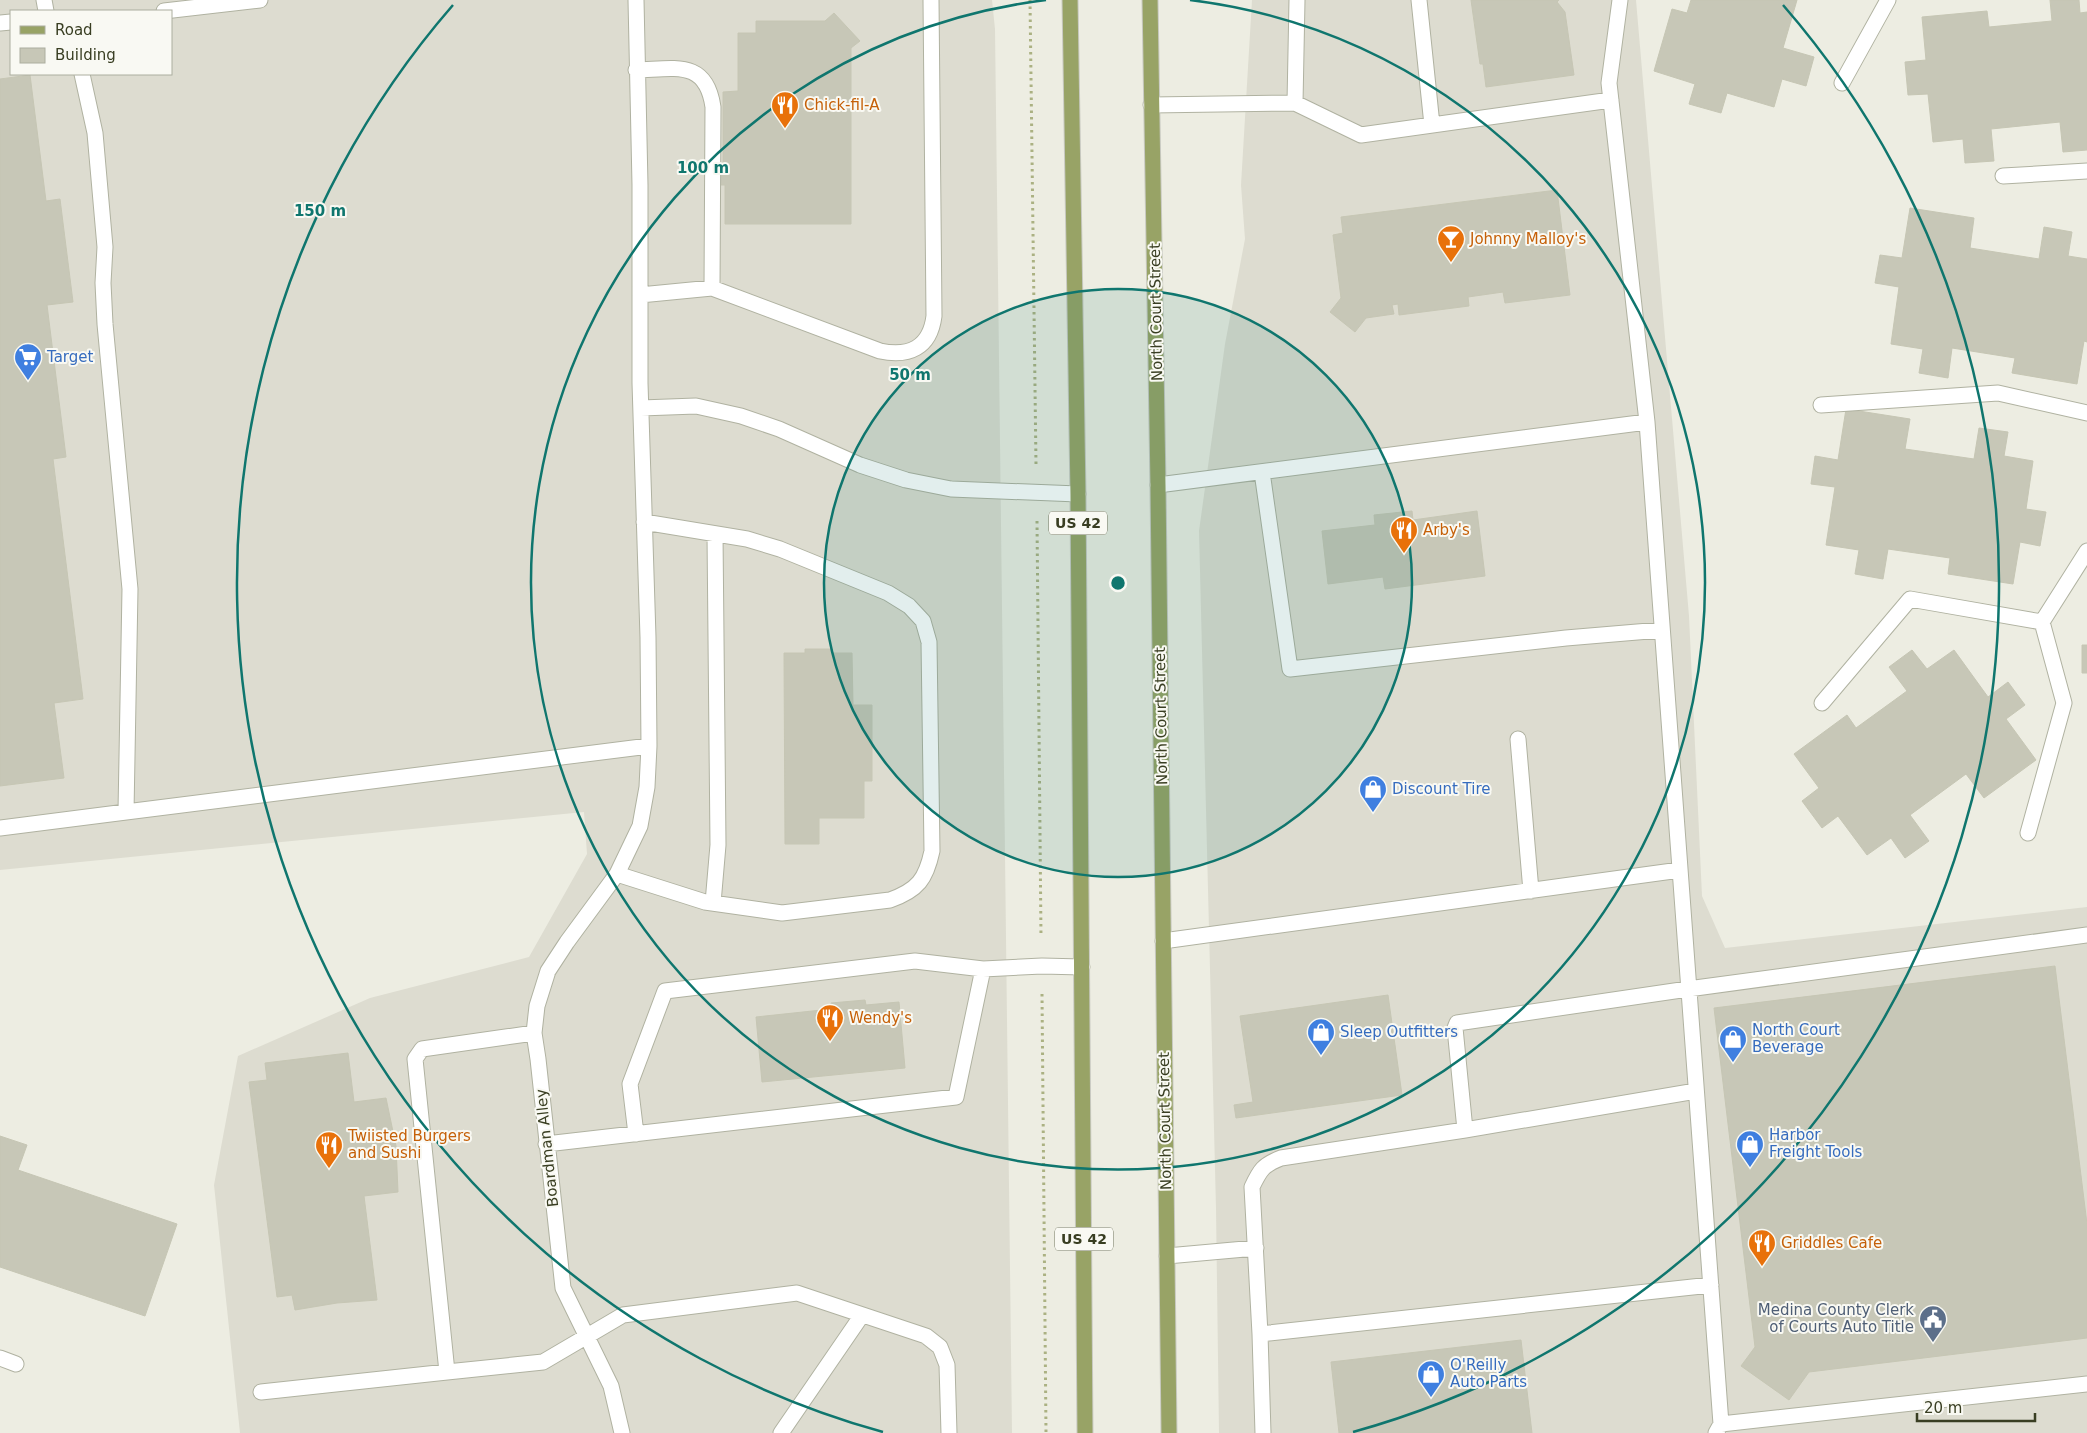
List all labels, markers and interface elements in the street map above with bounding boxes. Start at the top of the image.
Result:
legend [10,10,172,75]
text: Road [55,21,93,39]
text: Building [55,46,116,64]
restaurant icon: Chick-fil-A [770,90,800,129]
place label: Chick-fil-A [804,96,880,114]
text: 100 m [677,159,729,177]
text: 150 m [294,202,346,220]
bar icon: Johnny Malloy's [1436,224,1466,263]
place label: Johnny Malloy's [1469,230,1586,248]
street label: North Court Street [1146,243,1166,381]
supermarket icon: Target [13,342,43,381]
place label: Target [46,348,94,366]
text: 50 m [889,366,931,384]
road number: US 42 [1049,512,1107,534]
restaurant icon: Arby's [1389,515,1419,554]
place label: Arby's [1423,521,1470,539]
centre of rings [1109,574,1127,592]
street label: North Court Street [1151,647,1171,785]
shop icon: Discount Tire [1358,774,1388,813]
place label: Discount Tire [1392,780,1491,798]
restaurant icon: Wendy's [815,1003,845,1042]
place label: Wendy's [849,1009,912,1027]
shop icon: Sleep Outfitters [1306,1017,1336,1056]
place label: North Court Beverage [1752,1021,1840,1056]
place label: Sleep Outfitters [1340,1023,1458,1041]
shop icon: North Court Beverage [1718,1024,1748,1063]
street label: North Court Street [1155,1052,1175,1190]
street label: Boardman Alley [532,1088,562,1208]
place label: Harbor Freight Tools [1769,1126,1863,1161]
place label: Twiisted Burgers and Sushi [347,1127,471,1162]
shop icon: Harbor Freight Tools [1735,1129,1765,1168]
restaurant icon: Twiisted Burgers and Sushi [314,1130,344,1169]
road number: US 42 [1055,1228,1113,1250]
restaurant icon: Griddles Cafe [1747,1228,1777,1267]
place label: Griddles Cafe [1781,1234,1882,1252]
place label: Medina County Clerk of Courts Auto Title [1758,1301,1914,1336]
public building icon: Medina County Clerk of Courts Auto Title [1918,1304,1948,1343]
place label: O'Reilly Auto Parts [1450,1356,1527,1391]
shop icon: O'Reilly Auto Parts [1416,1359,1446,1398]
scale bar [1917,1390,2034,1422]
text: 20 m [1924,1399,1962,1417]

